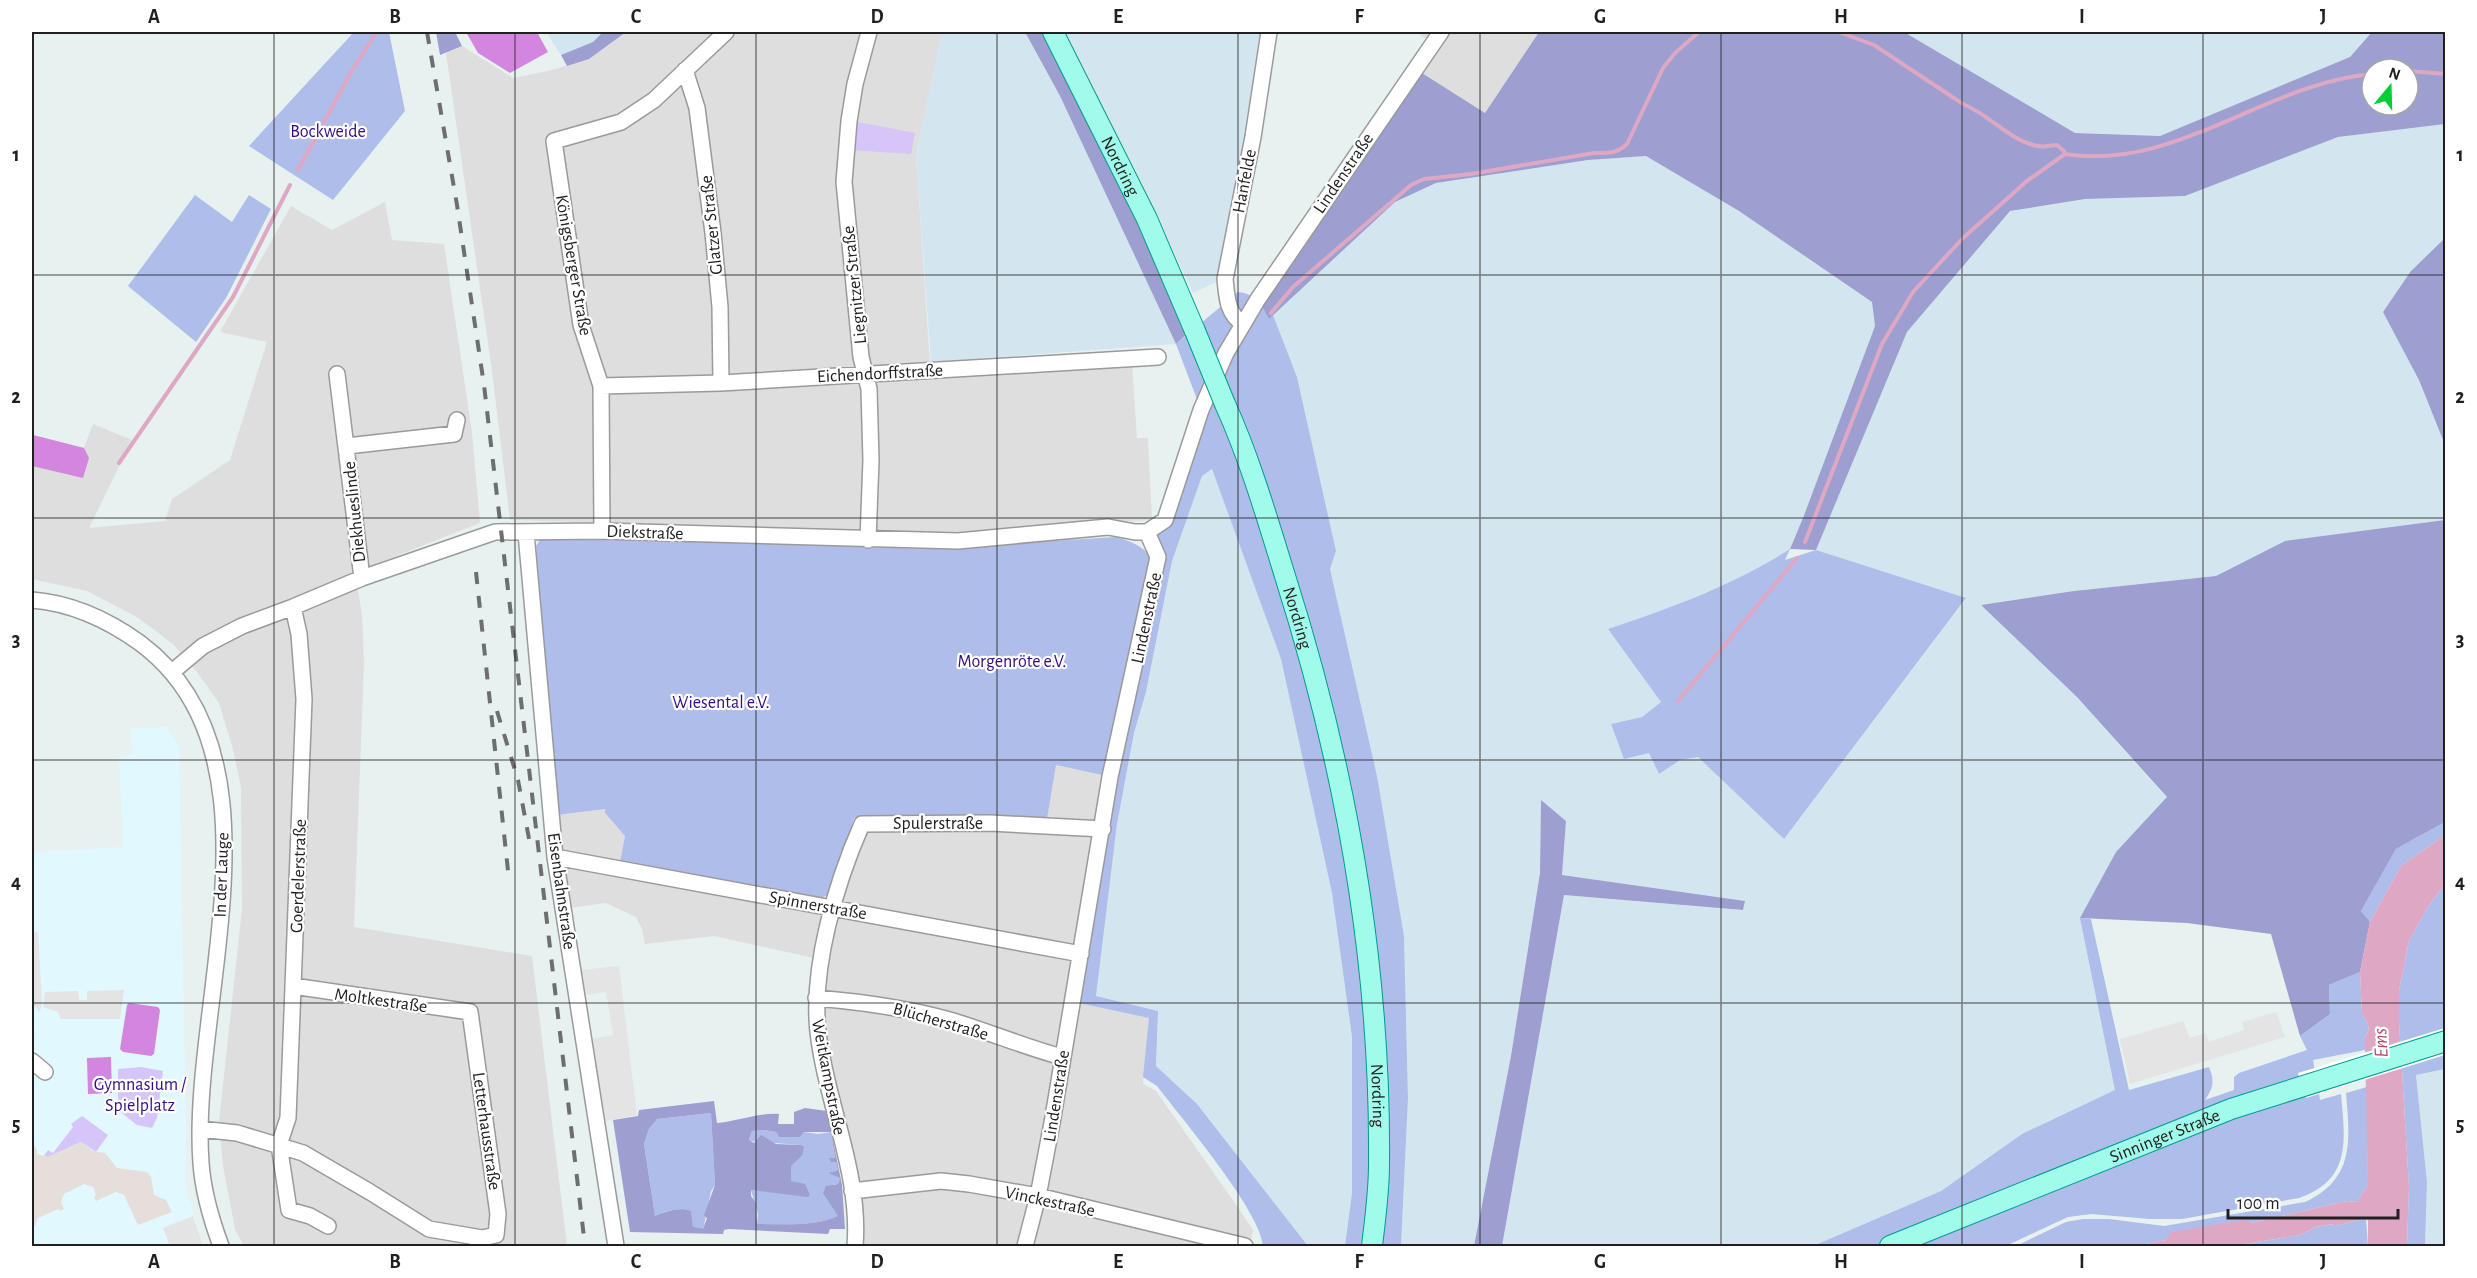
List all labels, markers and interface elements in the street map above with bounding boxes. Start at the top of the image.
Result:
text: A [148,7,160,27]
text: B [389,7,401,27]
text: C [631,7,642,27]
text: D [870,7,884,27]
text: E [1113,7,1123,27]
text: F [1354,7,1364,27]
text: G [1594,7,1606,27]
text: H [1834,7,1848,27]
text: I [2079,7,2085,27]
text: J [2320,7,2326,27]
north arrow [2360,57,2420,117]
text: N [2387,64,2402,83]
park label: Bockweide [290,123,366,141]
street label: Lindenstraße [1310,130,1377,217]
street label: Nordring [1097,134,1142,199]
text: 1 [12,145,20,165]
text: 1 [2456,145,2464,165]
street label: Hanfelde [1230,148,1260,215]
street label: Glatzer Straße [698,174,726,275]
street label: Königsberger Straße [552,193,594,337]
street label: Liegnitzer Straße [840,225,870,345]
street label: Eichendorffstraße [817,362,944,386]
text: 2 [11,387,21,407]
text: 2 [2455,387,2465,407]
street label: Diekhueslinde [341,460,369,563]
street label: Diekstraße [606,523,684,543]
street label: Lindenstraße [1129,571,1165,665]
street label: Nordring [1279,585,1315,651]
text: 3 [12,630,20,650]
text: 3 [2456,630,2464,650]
park label: Morgenröte e.V. [958,653,1066,671]
park label: Wiesental e.V. [672,694,770,712]
street label: Spulerstraße [893,815,983,833]
street label: Goerdelerstraße [288,819,310,933]
street label: Eisenbahnstraße [544,831,578,951]
street label: In der Lauge [212,832,232,918]
text: 4 [11,872,21,892]
text: 4 [2455,872,2465,892]
street label: Spinnerstraße [767,889,868,923]
street label: Moltkestraße [333,986,429,1016]
street label: Blücherstraße [891,1000,990,1044]
street label: Weitkampstraße [808,1018,848,1137]
water label: Ems [2370,1027,2392,1058]
street label: Lindenstraße [1041,1049,1073,1143]
street label: Nordring [1367,1063,1387,1128]
street label: Letterhausstraße [469,1071,503,1191]
park label: Gymnasium / Spielplatz [94,1076,187,1115]
street label: Sinninger Straße [2107,1106,2223,1167]
text: 5 [12,1115,20,1135]
text: 5 [2456,1115,2464,1135]
scale bar [2228,1182,2398,1220]
street label: Vinckestraße [1003,1184,1096,1220]
text: 100 m [2237,1195,2280,1213]
text: A [148,1252,160,1272]
text: B [389,1252,401,1272]
text: C [631,1252,642,1272]
text: D [870,1252,884,1272]
text: E [1113,1252,1123,1272]
text: F [1354,1252,1364,1272]
text: G [1594,1252,1606,1272]
text: H [1834,1252,1848,1272]
text: I [2079,1252,2085,1272]
text: J [2320,1252,2326,1272]

